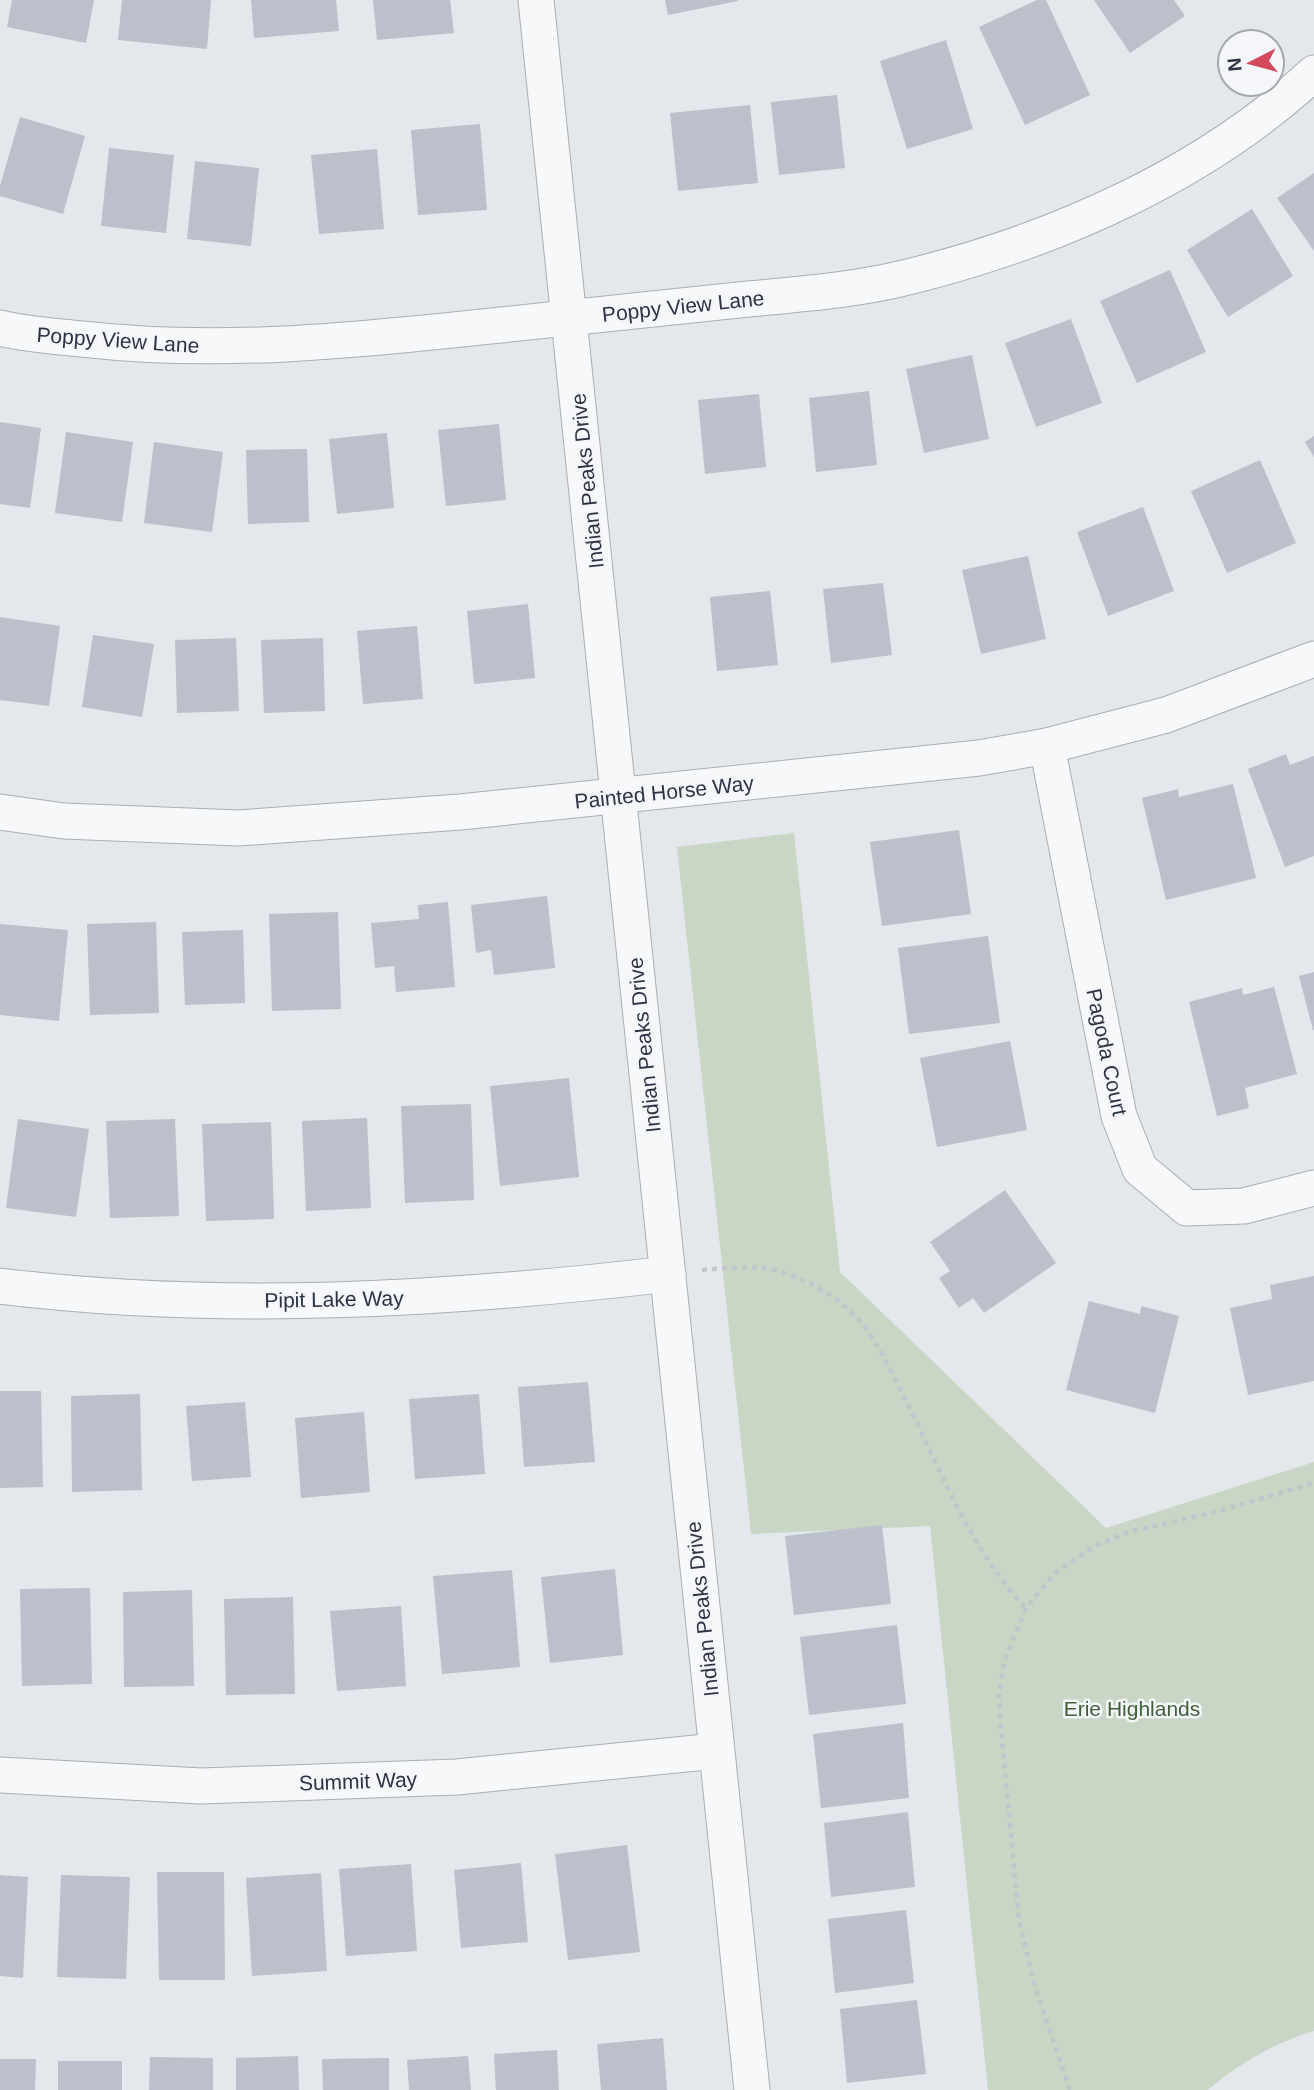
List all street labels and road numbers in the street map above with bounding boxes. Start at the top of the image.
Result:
street label: Poppy View Lane [601,286,765,326]
street label: Poppy View Lane [36,323,200,357]
street label: Indian Peaks Drive [566,392,608,570]
street label: Painted Horse Way [573,771,755,813]
street label: Indian Peaks Drive [623,956,665,1134]
street label: Pagoda Court [1082,986,1132,1118]
street label: Pipit Lake Way [264,1286,404,1312]
street label: Indian Peaks Drive [681,1520,723,1698]
street label: Summit Way [299,1767,418,1795]

